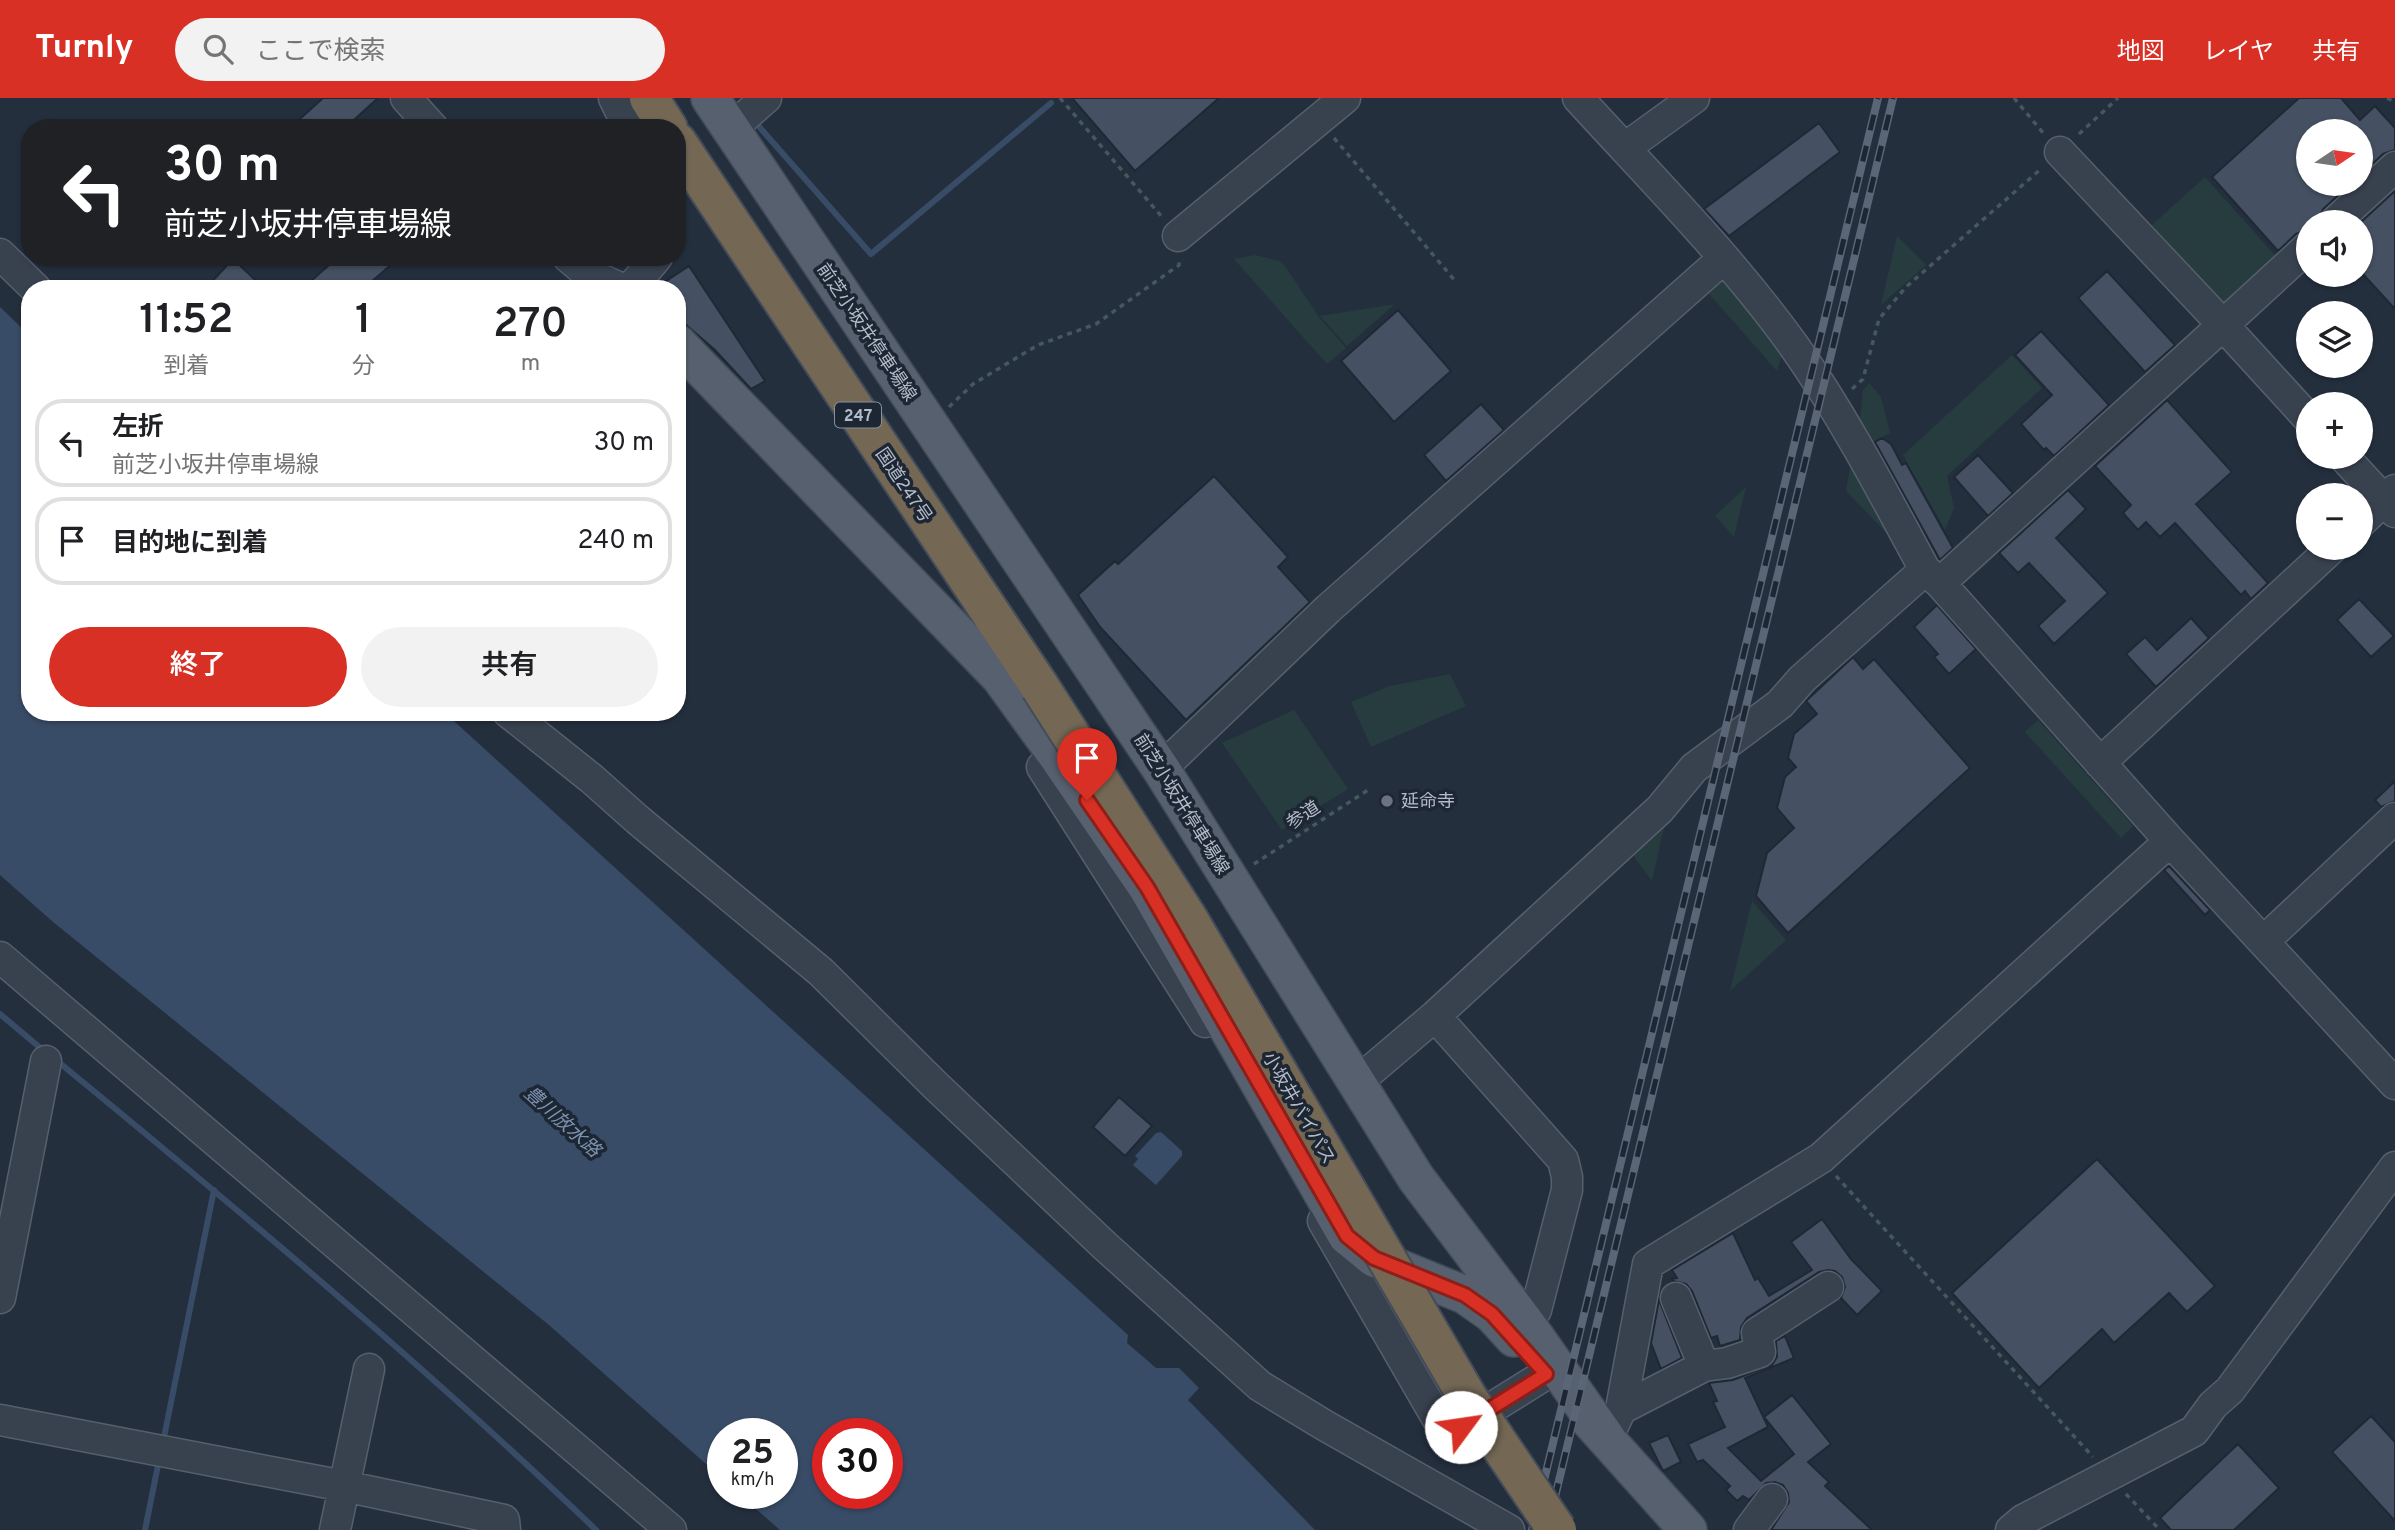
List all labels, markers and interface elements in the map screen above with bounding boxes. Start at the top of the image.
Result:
search box [175,18,665,81]
text: Turnly [35,28,133,70]
icon: search [199,30,237,68]
text: ここで検索 [255,36,385,69]
text: 地図 [2117,38,2165,68]
text: レイヤ [2203,38,2274,68]
text: 共有 [2312,38,2360,68]
north arrow [2296,119,2373,196]
map controls [2296,119,2373,560]
text: 30 m [164,137,280,199]
icon: left [49,147,140,238]
text: 前芝小坂井停車場線 [164,207,452,247]
button: sound [2296,210,2373,287]
street label: 前芝小坂井停車場線 [811,259,921,406]
text: 11:52 [139,295,234,348]
text: 1 [355,295,372,348]
text: 270 [493,299,568,352]
button: layers [2296,301,2373,378]
text: m [521,350,540,379]
text: 到着 [163,353,209,382]
text: 分 [352,353,375,382]
button: + [2296,392,2373,469]
road number: 247 [835,402,881,428]
text: 左折 [112,412,164,445]
icon: left [53,424,91,462]
text: 30 m [594,427,654,460]
street label: 国道247号 [869,444,936,528]
text: 前芝小坂井停車場線 [112,452,319,481]
button: − [2296,483,2373,560]
icon: arrive [53,522,91,560]
text: 240 m [577,525,654,558]
text: 目的地に到着 [112,528,268,561]
button: 終了 [49,627,347,707]
button: 共有 [361,627,658,707]
pin [1057,728,1117,800]
street label: 前芝小坂井停車場線 [1128,730,1233,880]
icon: arrive [1068,739,1106,777]
place label: 延命寺 [1401,791,1455,814]
marker: 延命寺 [1379,793,1395,809]
street label: 参道 [1282,797,1325,836]
street label: 小坂井バイパス [1256,1049,1339,1169]
water label: 豊川放水路 [518,1082,606,1165]
position arrow [1424,1390,1498,1464]
speed limit sign: 30 [812,1418,903,1509]
text: 25 [731,1432,774,1476]
text: km/h [731,1469,774,1492]

